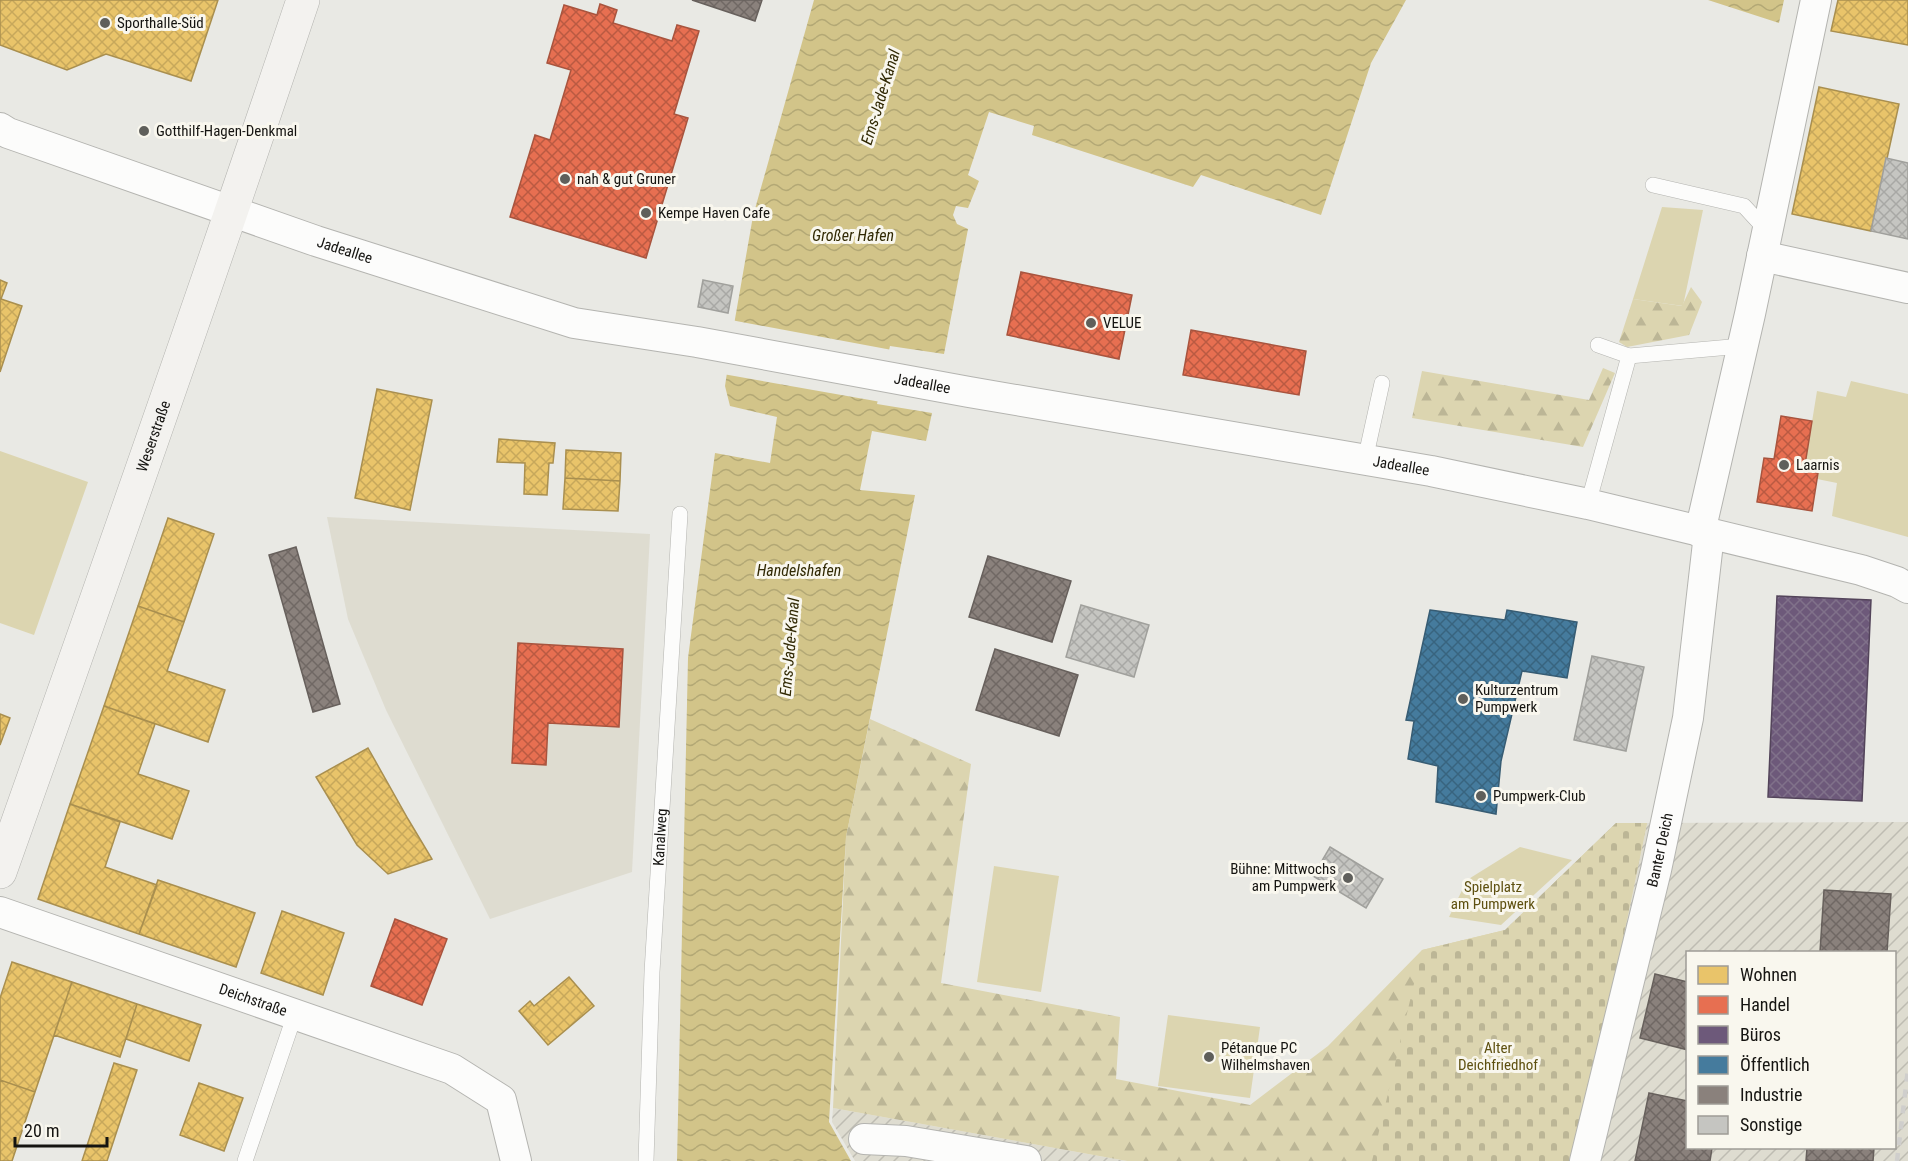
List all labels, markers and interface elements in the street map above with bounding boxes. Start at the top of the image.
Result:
place label: Sporthalle-Süd [117,14,204,32]
marker: Sporthalle-Süd [98,16,112,30]
water label: Ems-Jade-Kanal [857,47,904,147]
place label: Gotthilf-Hagen-Denkmal [156,122,297,140]
marker: Gotthilf-Hagen-Denkmal [137,124,151,138]
place label: nah & gut Gruner [577,170,676,188]
marker: nah & gut Gruner [558,172,572,186]
place label: Kempe Haven Cafe [658,204,770,222]
marker: Kempe Haven Cafe [639,206,653,220]
water label: Großer Hafen [812,226,894,245]
street label: Jadeallee [315,233,375,267]
place label: VELUE [1103,314,1141,332]
marker: VELUE [1084,316,1098,330]
street label: Jadeallee [893,369,952,397]
street label: Weserstraße [133,398,174,474]
street label: Jadeallee [1372,452,1431,480]
place label: Laarnis [1796,456,1840,474]
marker: Laarnis [1777,458,1791,472]
water label: Handelshafen [757,561,841,580]
water label: Ems-Jade-Kanal [776,597,803,697]
place label: Kulturzentrum Pumpwerk [1475,681,1558,716]
marker: Kulturzentrum Pumpwerk [1456,692,1470,706]
place label: Pumpwerk-Club [1493,787,1586,805]
marker: Pumpwerk-Club [1474,789,1488,803]
street label: Kanalweg [649,808,671,867]
street label: Banter Deich [1643,811,1677,889]
place label: Bühne: Mittwochs am Pumpwerk [1230,860,1336,895]
marker: Bühne: Mittwochs am Pumpwerk [1341,871,1355,885]
park label: Spielplatz am Pumpwerk [1451,878,1535,913]
legend [1686,951,1896,1149]
text: Wohnen [1740,964,1797,985]
street label: Deichstraße [217,980,290,1020]
text: Handel [1740,994,1790,1015]
text: Büros [1740,1024,1781,1045]
place label: Pétanque PC Wilhelmshaven [1221,1039,1310,1074]
park label: Alter Deichfriedhof [1458,1039,1538,1074]
marker: Pétanque PC Wilhelmshaven [1202,1050,1216,1064]
text: Öffentlich [1740,1054,1810,1075]
text: Industrie [1740,1084,1802,1105]
scale bar [15,1110,106,1148]
text: Sonstige [1740,1114,1802,1135]
text: 20 m [24,1120,59,1141]

